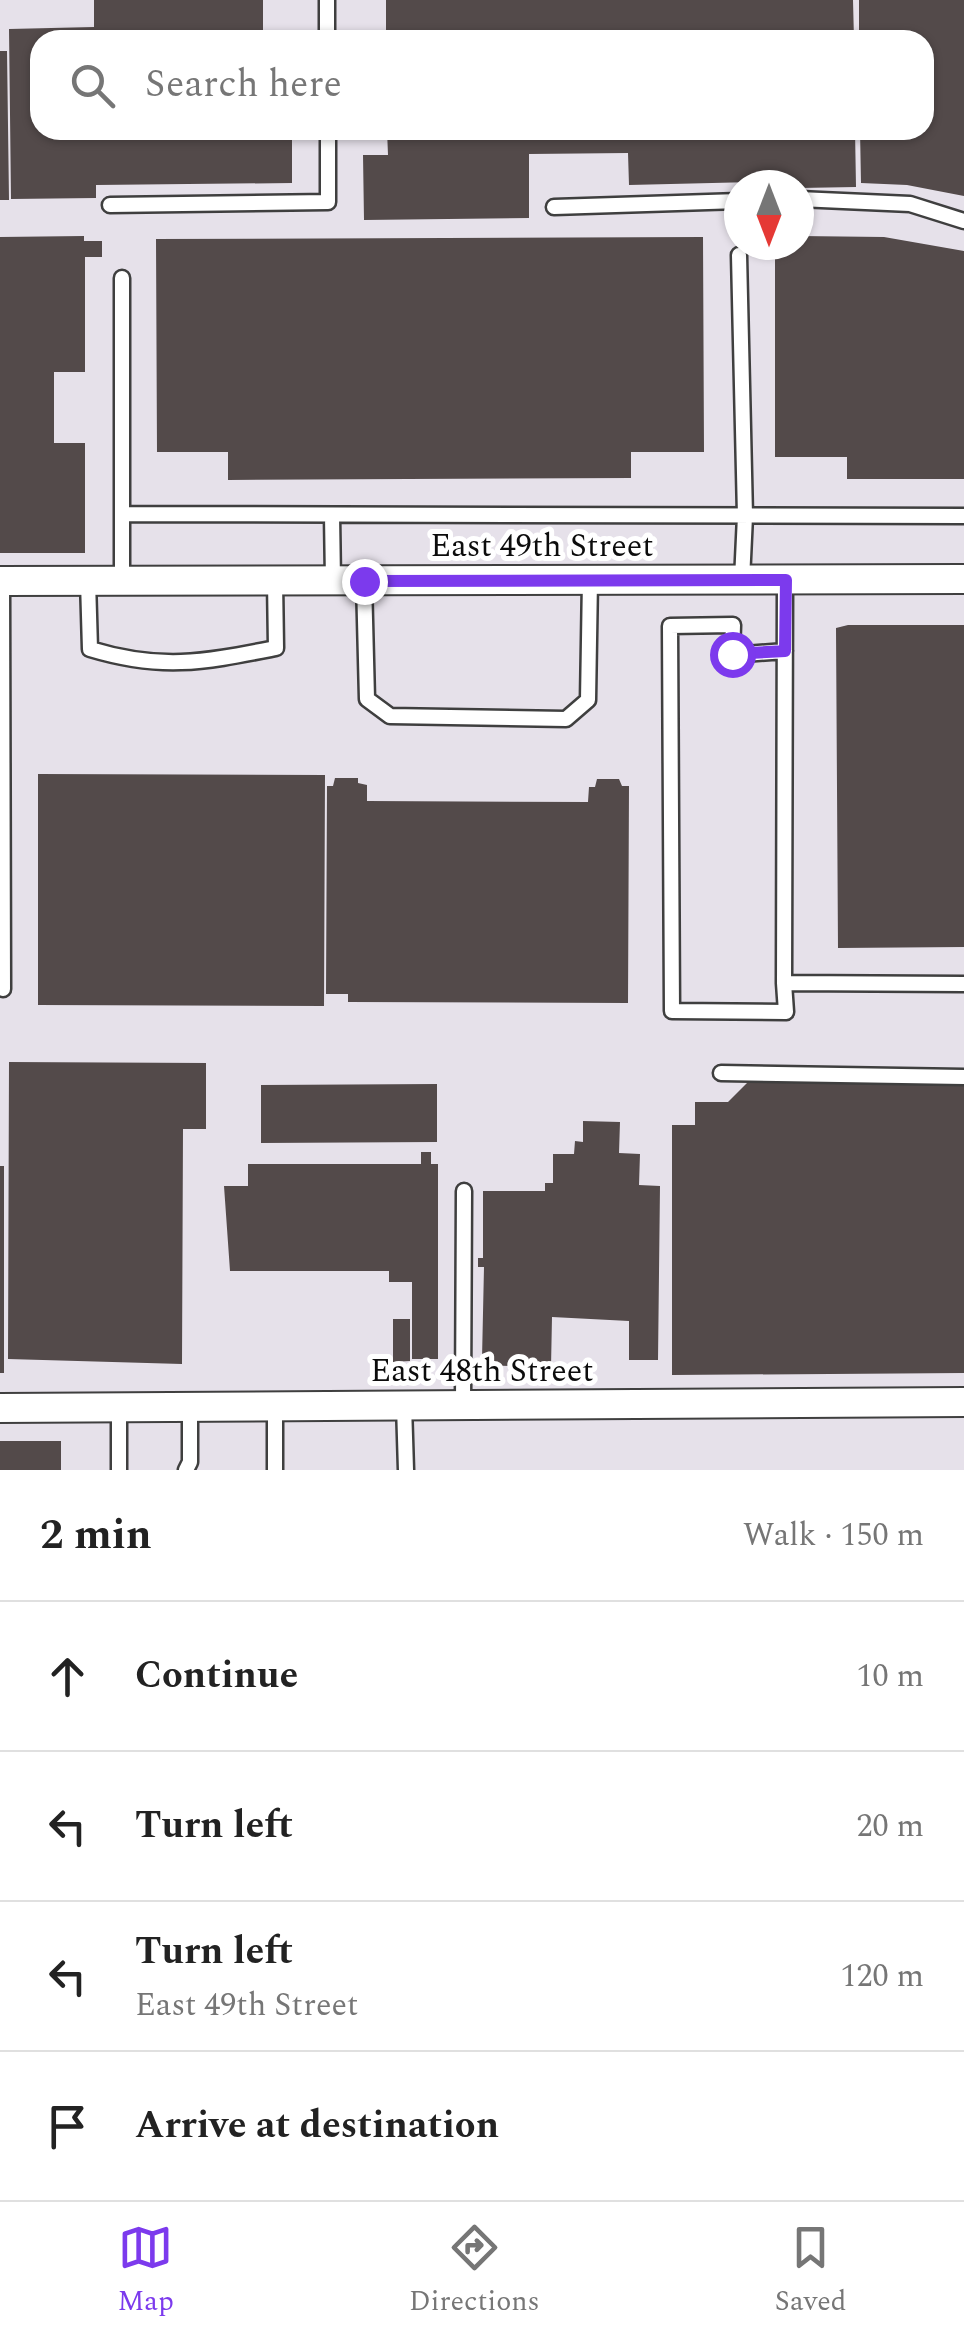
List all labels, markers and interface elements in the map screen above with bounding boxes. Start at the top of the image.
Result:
search box [30,30,934,140]
text: Search here [145,56,342,114]
icon: search [65,58,120,113]
north arrow [724,170,814,260]
street label: East 49th Street [430,522,654,571]
route end [342,559,388,605]
route start [710,632,756,678]
street label: East 48th Street [370,1347,594,1396]
text: 2 min [40,1504,152,1567]
text: Walk · 150 m [743,1511,924,1560]
text: Continue [135,1647,298,1705]
icon: ahead [40,1649,95,1704]
text: 10 m [856,1652,924,1701]
text: Turn left [135,1797,293,1855]
icon: left [40,1799,95,1854]
text: 20 m [856,1802,924,1851]
text: Turn left [135,1923,293,1981]
icon: left [40,1949,95,2004]
text: 120 m [840,1952,924,2001]
text: East 49th Street [135,1981,358,2030]
text: Arrive at destination [135,2097,499,2155]
icon: arrive [40,2099,95,2154]
tab: Map [118,2220,174,2323]
tab: Directions [409,2220,540,2323]
tab: Saved [775,2220,846,2323]

